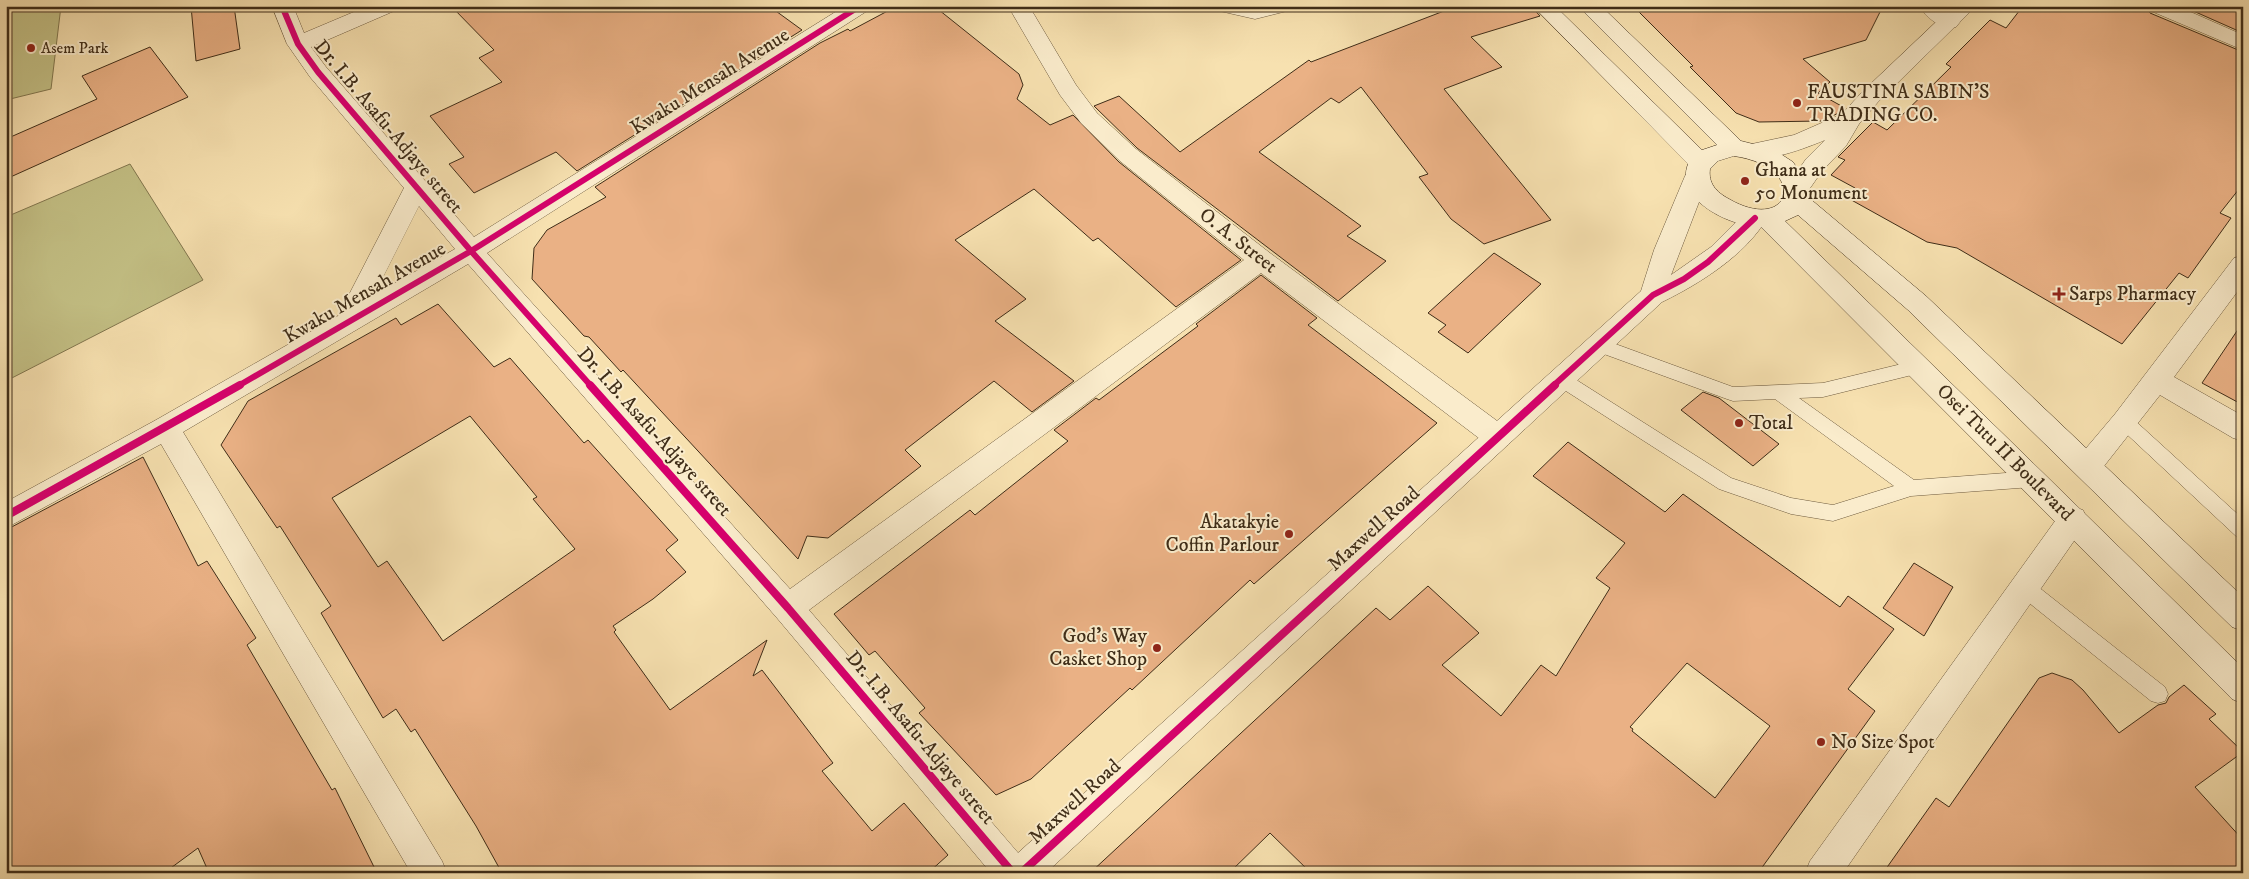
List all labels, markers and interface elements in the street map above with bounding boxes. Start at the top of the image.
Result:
street label: Kwaku Mensah Avenue [626,23,794,141]
street label: Dr. I.B. Asafu-Adjaye street [308,35,468,219]
place label: Asem Park [41,38,109,58]
marker: Asem Park [25,42,37,54]
place label: FAUSTINA SABIN'S TRADING CO. [1807,80,1990,128]
marker: FAUSTINA SABIN'S TRADING CO. [1791,97,1803,109]
place label: Ghana at 50 Monument [1755,158,1868,206]
marker: Ghana at 50 Monument [1739,175,1751,187]
street label: O. A. Street [1194,203,1282,279]
street label: Kwaku Mensah Avenue [280,236,450,350]
place label: Sarps Pharmacy [2069,282,2197,307]
marker: Sarps Pharmacy [2053,288,2065,300]
street label: Dr. I.B. Asafu-Adjaye street [571,342,737,522]
street label: Osei Tutu II Boulevard [1931,379,2079,527]
place label: Total [1749,411,1793,436]
marker: Total [1733,417,1745,429]
street label: Maxwell Road [1323,481,1425,577]
place label: Akatakyie Coffin Parlour [1165,510,1280,558]
marker: Akatakyie Coffin Parlour [1283,528,1295,540]
place label: God's Way Casket Shop [1049,624,1148,672]
marker: God's Way Casket Shop [1151,642,1163,654]
street label: Dr. I.B. Asafu-Adjaye street [840,646,1000,830]
place label: No Size Spot [1831,730,1935,755]
marker: No Size Spot [1815,736,1827,748]
street label: Maxwell Road [1024,754,1126,850]

